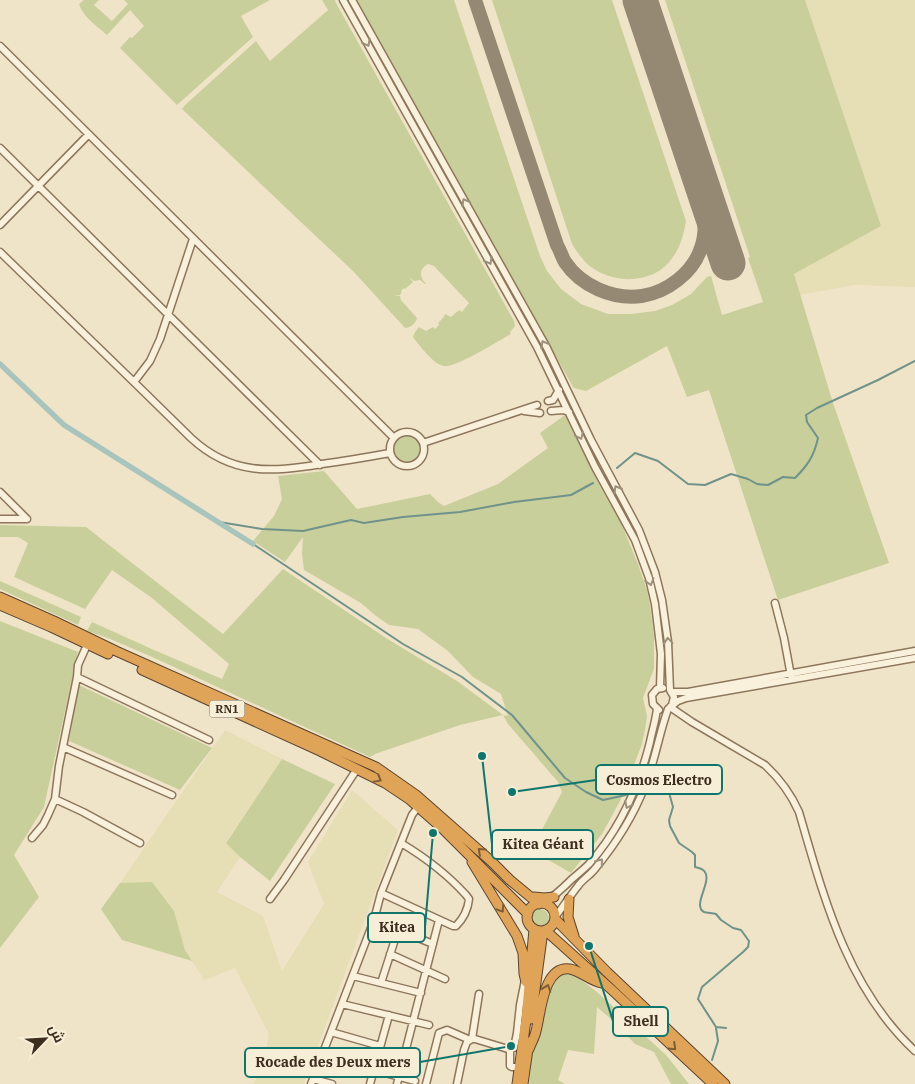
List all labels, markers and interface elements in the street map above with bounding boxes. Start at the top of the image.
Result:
one-way arrow [361,37,371,46]
one-way arrow [461,198,471,207]
one-way arrow [483,255,493,264]
one-way arrow [540,340,550,349]
one-way arrow [574,431,584,440]
one-way arrow [613,485,623,494]
one-way arrow [644,578,655,587]
one-way arrow [663,637,674,645]
road number: RN1 [210,701,244,718]
callout: Cosmos Electro [596,765,722,794]
text: Cosmos Electro [606,771,712,789]
one-way arrow [373,773,382,783]
one-way arrow [624,800,634,809]
callout: Kitea Géant [492,830,593,859]
text: Kitea Géant [502,835,584,853]
one-way arrow [477,848,486,857]
one-way arrow [595,859,603,868]
one-way arrow [495,904,504,913]
callout: Kitea [368,913,425,942]
text: Kitea [379,918,415,936]
one-way arrow [541,984,551,993]
callout: Shell [613,1007,668,1036]
text: Shell [624,1012,659,1030]
north arrow [20,1014,70,1064]
text: ش [45,1022,69,1045]
one-way arrow [667,1041,676,1050]
callout: Rocade des Deux mers [245,1048,420,1077]
text: Rocade des Deux mers [255,1053,411,1071]

